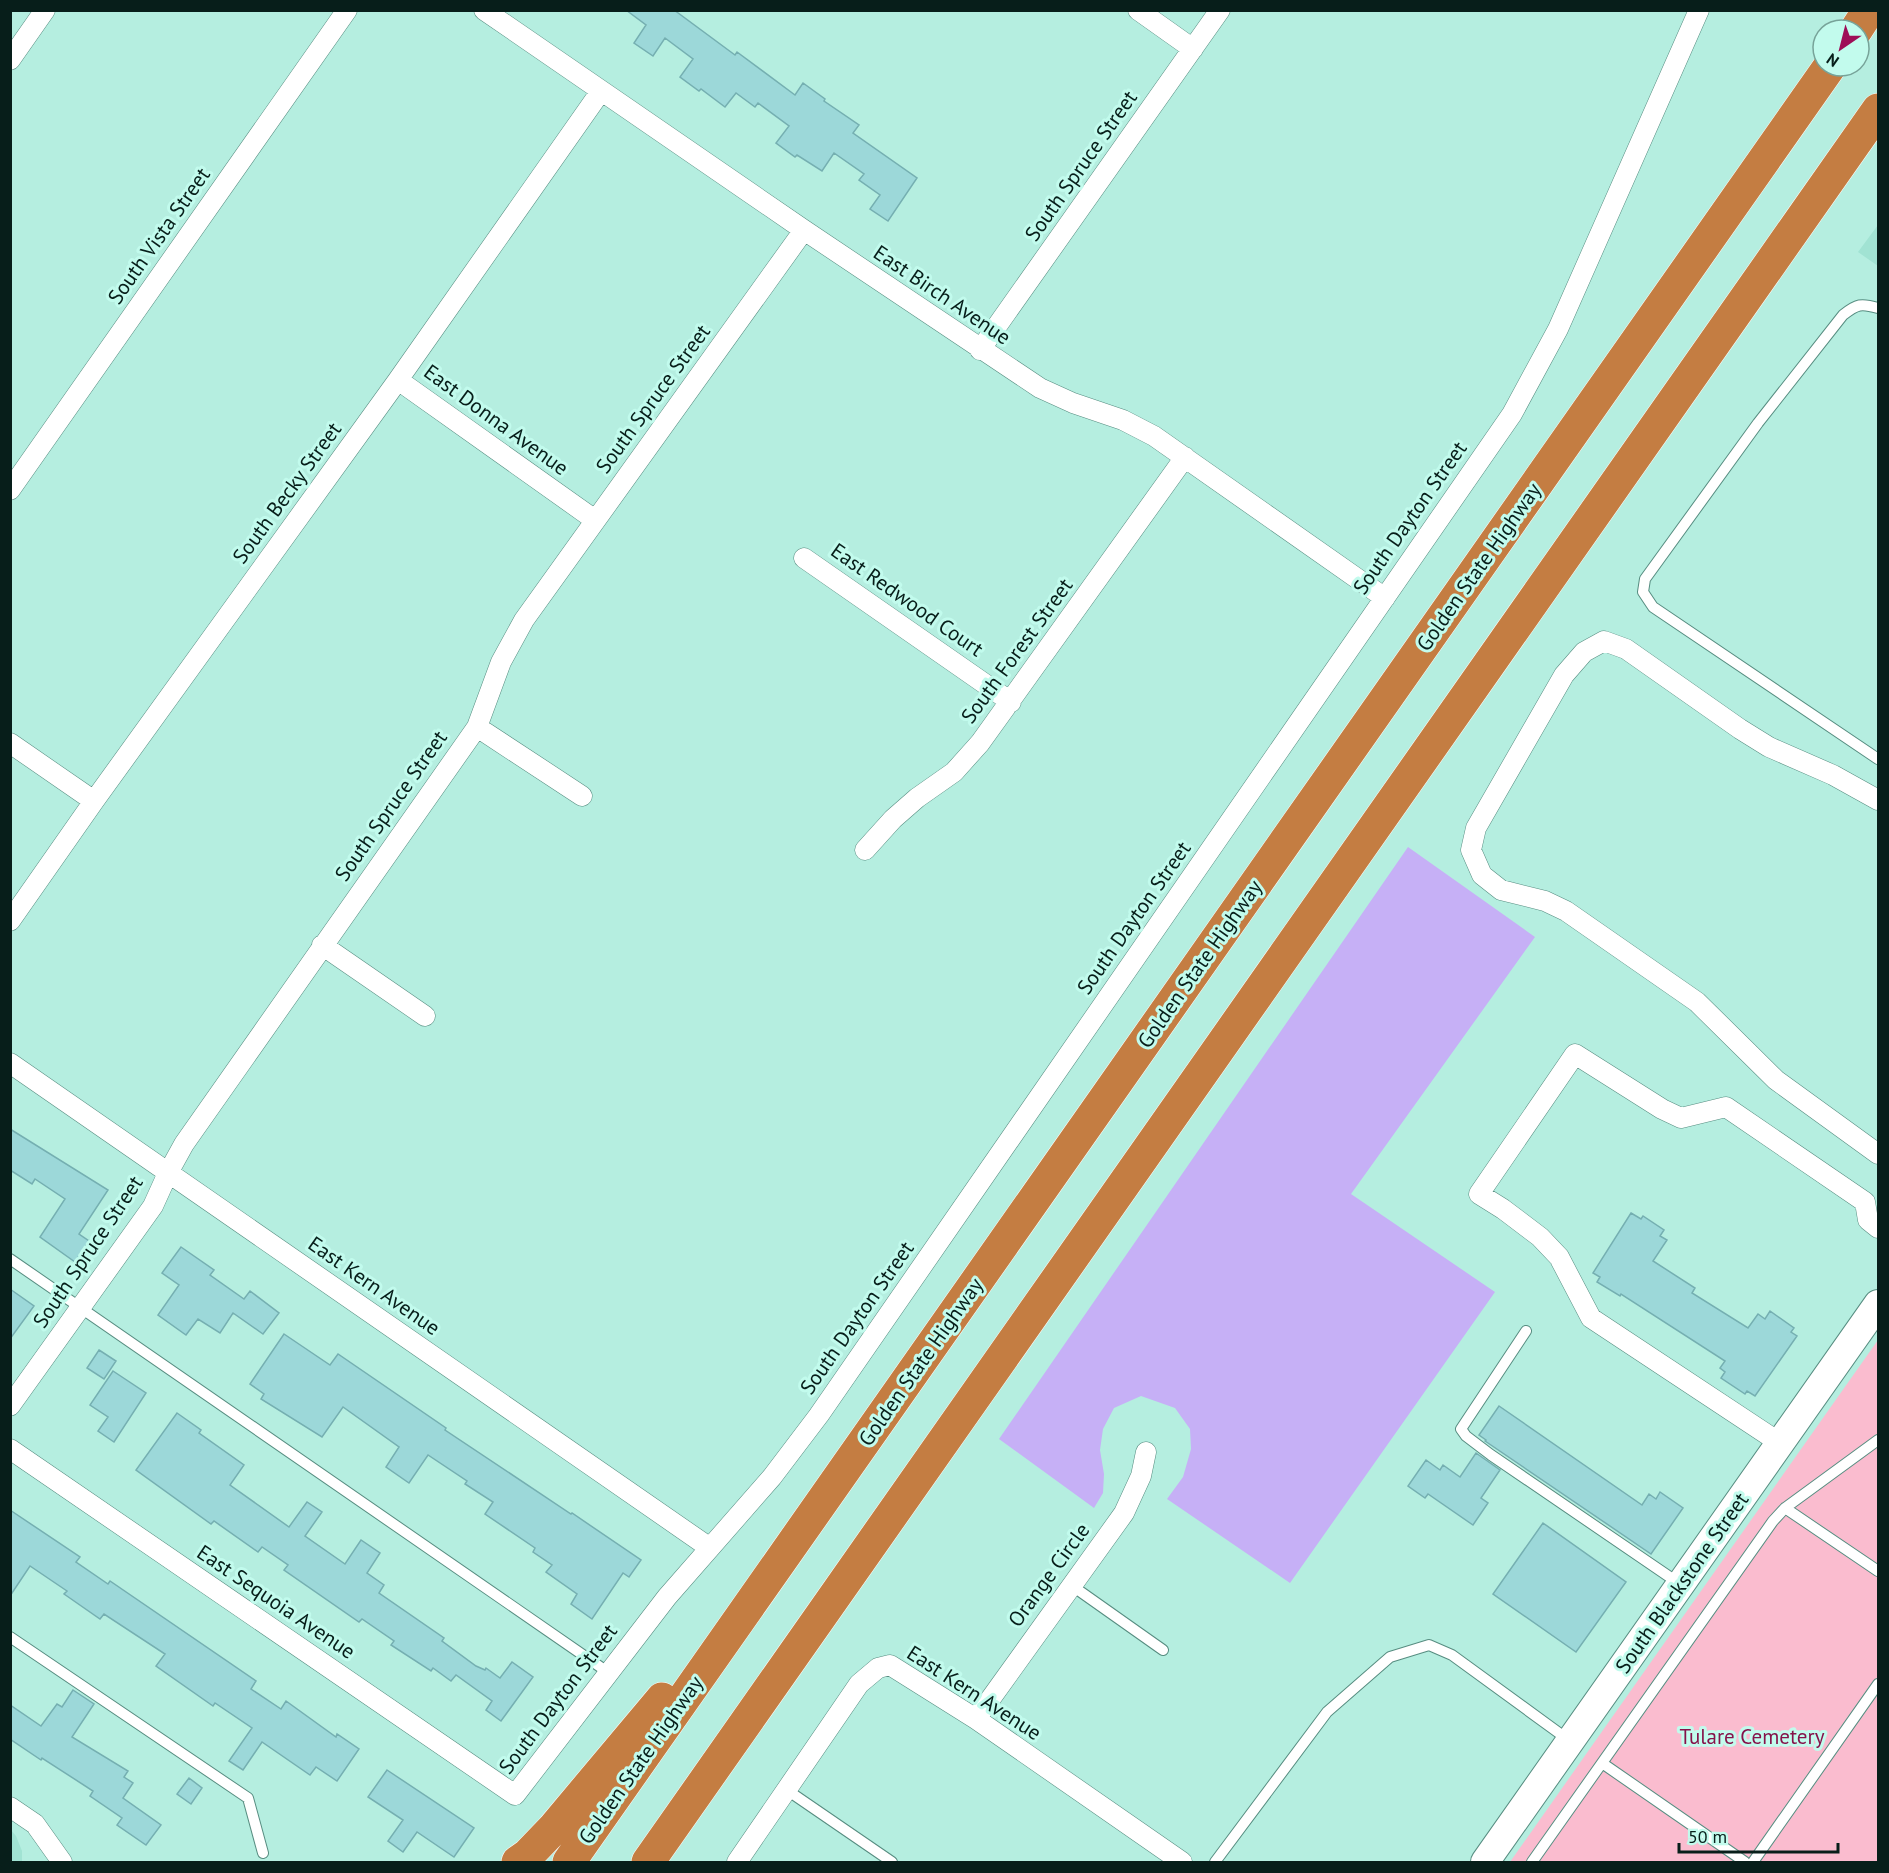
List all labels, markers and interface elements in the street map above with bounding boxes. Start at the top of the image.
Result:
north arrow [1811,18,1871,78]
text: N [1822,49,1842,71]
street label: South Spruce Street [1019,85,1143,246]
street label: South Vista Street [102,162,216,309]
street label: East Birch Avenue [869,239,1016,350]
street label: South Spruce Street [589,319,716,479]
street label: East Donna Avenue [419,358,574,481]
street label: South Becky Street [226,417,347,569]
street label: South Dayton Street [1347,436,1472,599]
street label: Golden State Highway [1410,477,1547,656]
street label: East Redwood Court [826,537,989,662]
street label: South Forest Street [955,573,1078,729]
street label: South Spruce Street [329,725,453,886]
street label: South Dayton Street [1071,836,1196,999]
street label: Golden State Highway [1131,874,1268,1053]
street label: South Spruce Street [27,1170,148,1333]
street label: East Kern Avenue [303,1230,445,1341]
street label: South Dayton Street [794,1236,919,1399]
street label: Golden State Highway [852,1272,989,1451]
street label: South Blackstone Street [1609,1487,1754,1678]
street label: Orange Circle [1002,1517,1095,1632]
street label: East Sequoia Avenue [192,1539,361,1665]
street label: South Dayton Street [492,1618,623,1779]
street label: East Kern Avenue [902,1639,1047,1746]
street label: Golden State Highway [572,1670,709,1849]
park label: Tulare Cemetery [1680,1723,1825,1750]
scale bar [1679,1816,1838,1854]
text: 50 m [1688,1825,1727,1848]

